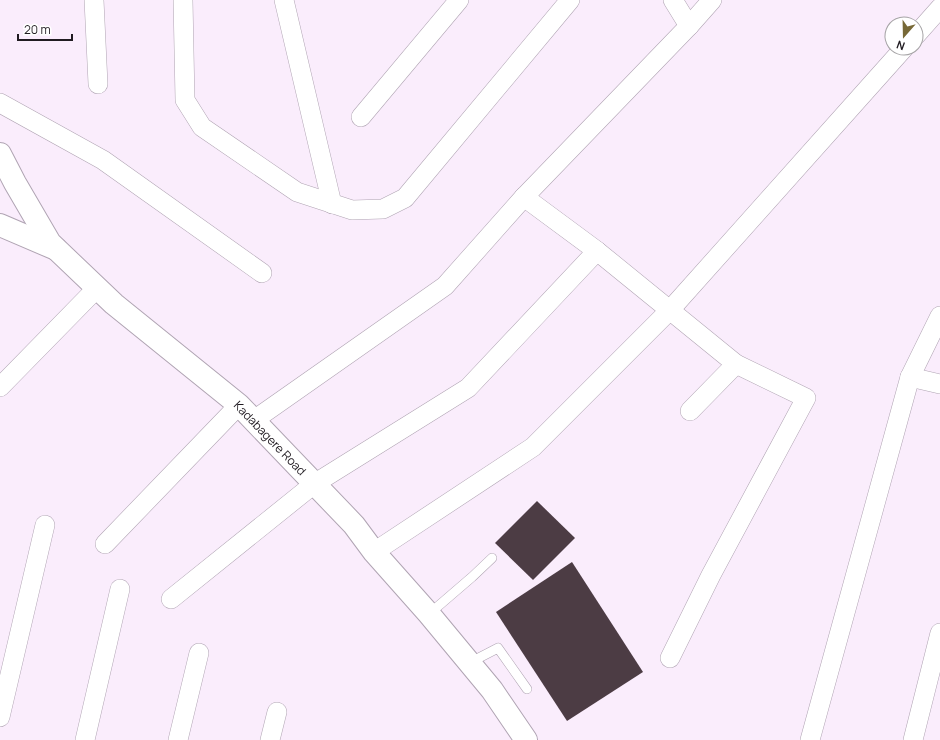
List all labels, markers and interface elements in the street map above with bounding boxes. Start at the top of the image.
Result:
scale bar [18,16,72,42]
north arrow [884,16,924,56]
text: 20 m [24,21,51,38]
text: N [894,37,907,54]
street label: Kadabagere Road [230,397,310,479]

